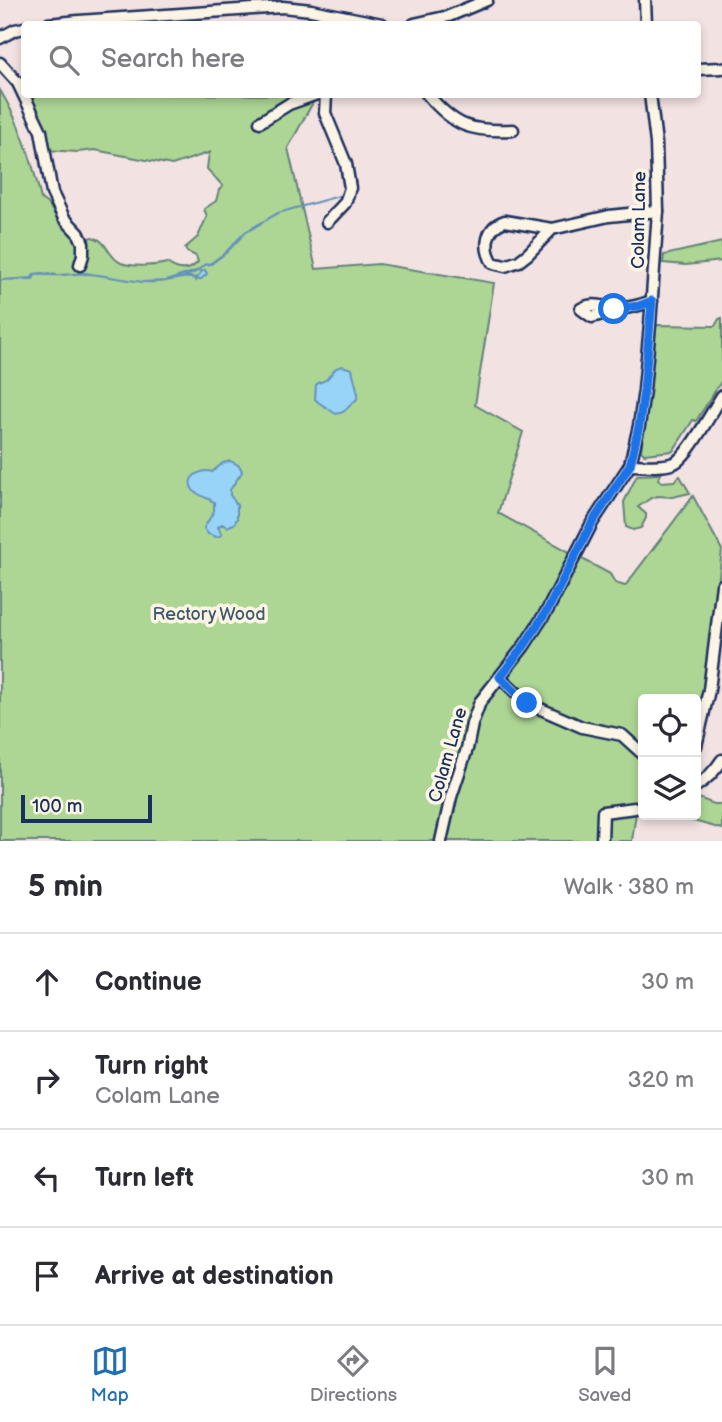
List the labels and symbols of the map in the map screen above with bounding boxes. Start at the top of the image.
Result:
street label: Colam Lane [628,171,650,269]
route start [598,293,629,324]
park label: Rectory Wood [153,604,265,625]
route end [511,687,542,718]
street label: Colam Lane [424,705,472,805]
scale bar [21,792,152,824]

